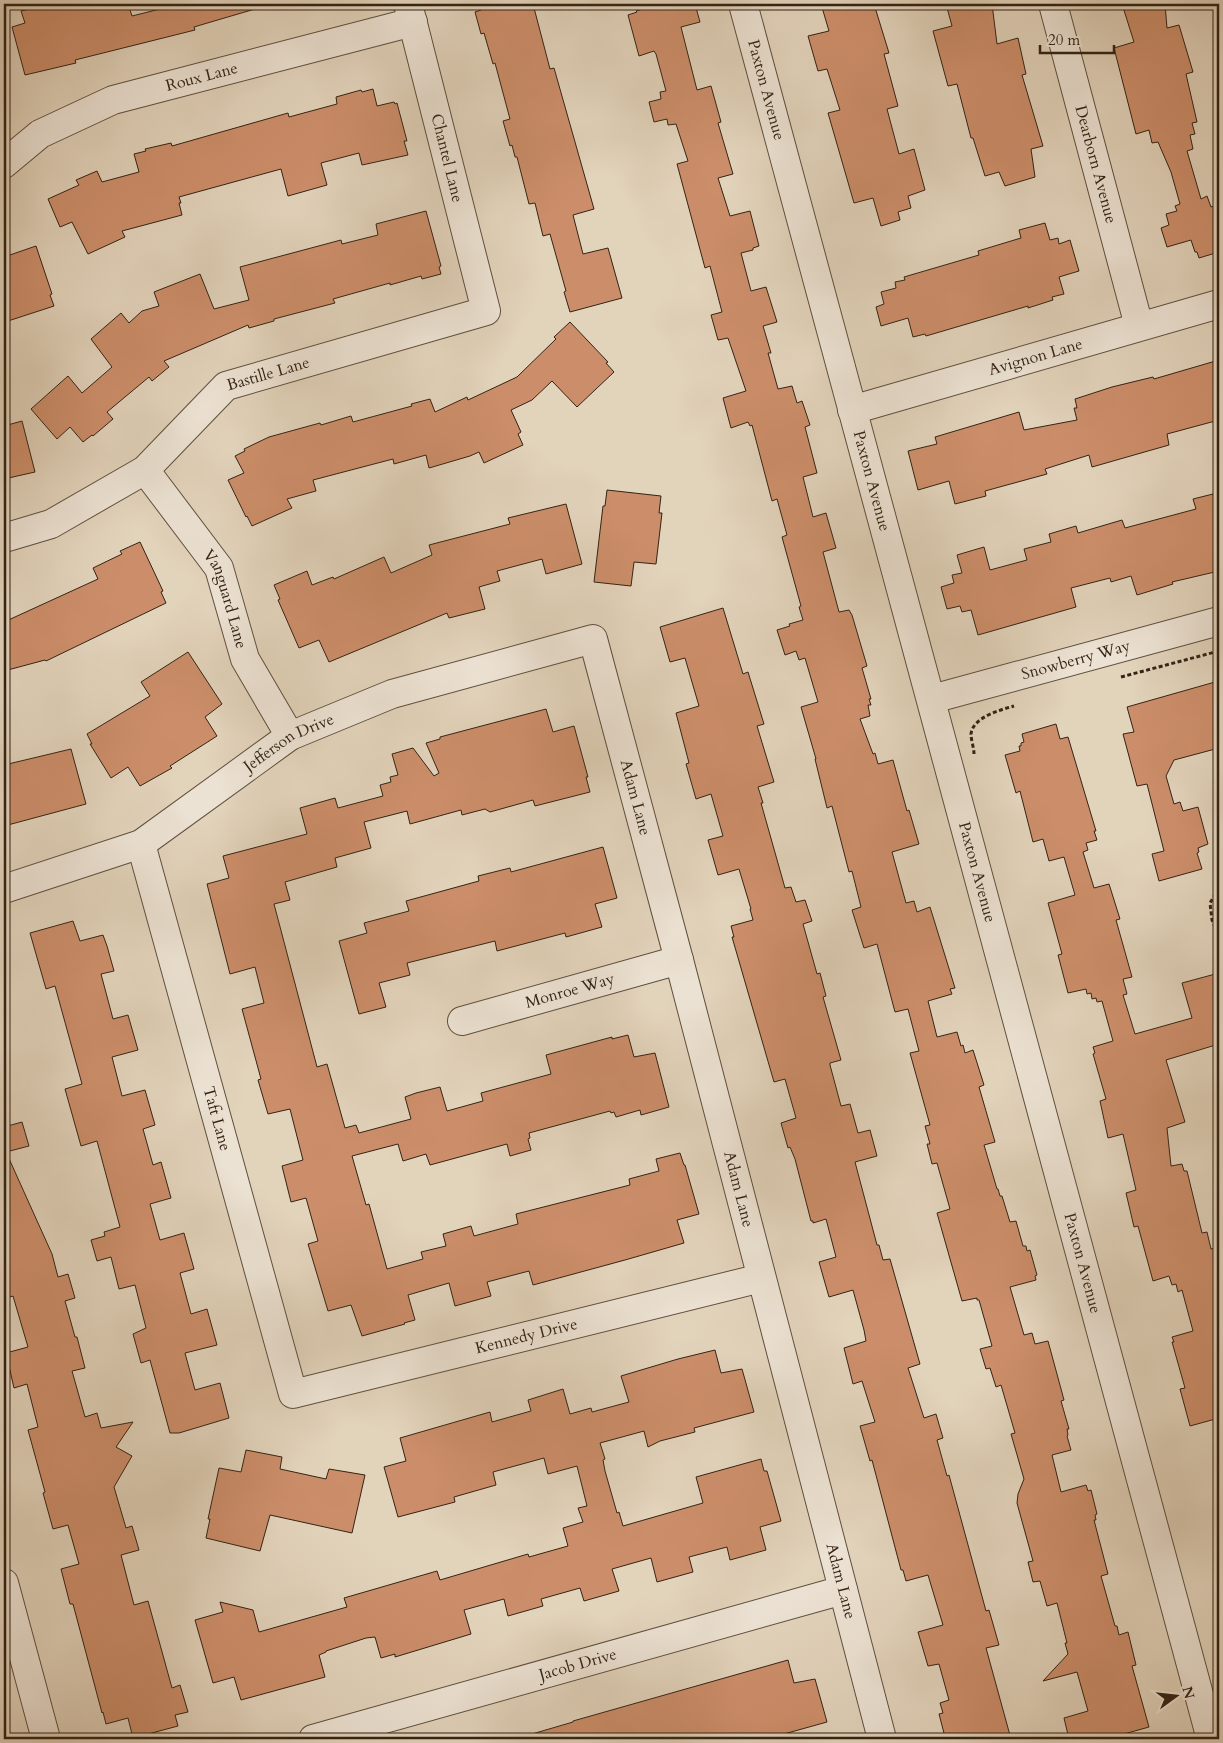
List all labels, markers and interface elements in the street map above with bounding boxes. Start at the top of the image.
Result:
scale bar [1040,22,1114,54]
text: 20 m [1048,30,1080,50]
street label: Paxton Avenue [742,37,790,143]
street label: Roux Lane [163,57,240,97]
street label: Dearborn Avenue [1070,103,1122,226]
street label: Chantel Lane [425,111,469,205]
street label: Avignon Lane [986,333,1085,381]
street label: Bastille Lane [224,351,312,396]
street label: Paxton Avenue [848,428,896,534]
street label: Vanguard Lane [198,545,252,651]
street label: Snowberry Way [1019,634,1133,685]
street label: Jefferson Drive [237,708,337,778]
street label: Adam Lane [615,757,656,838]
street label: Paxton Avenue [953,819,1001,925]
street label: Monroe Way [523,968,618,1014]
street label: Taft Lane [198,1084,236,1153]
street label: Adam Lane [718,1149,759,1229]
street label: Paxton Avenue [1059,1210,1107,1316]
street label: Kennedy Drive [473,1313,580,1359]
street label: Adam Lane [820,1541,861,1621]
street label: Jacob Drive [534,1643,619,1687]
north arrow [1150,1670,1200,1720]
text: N [1177,1684,1199,1701]

